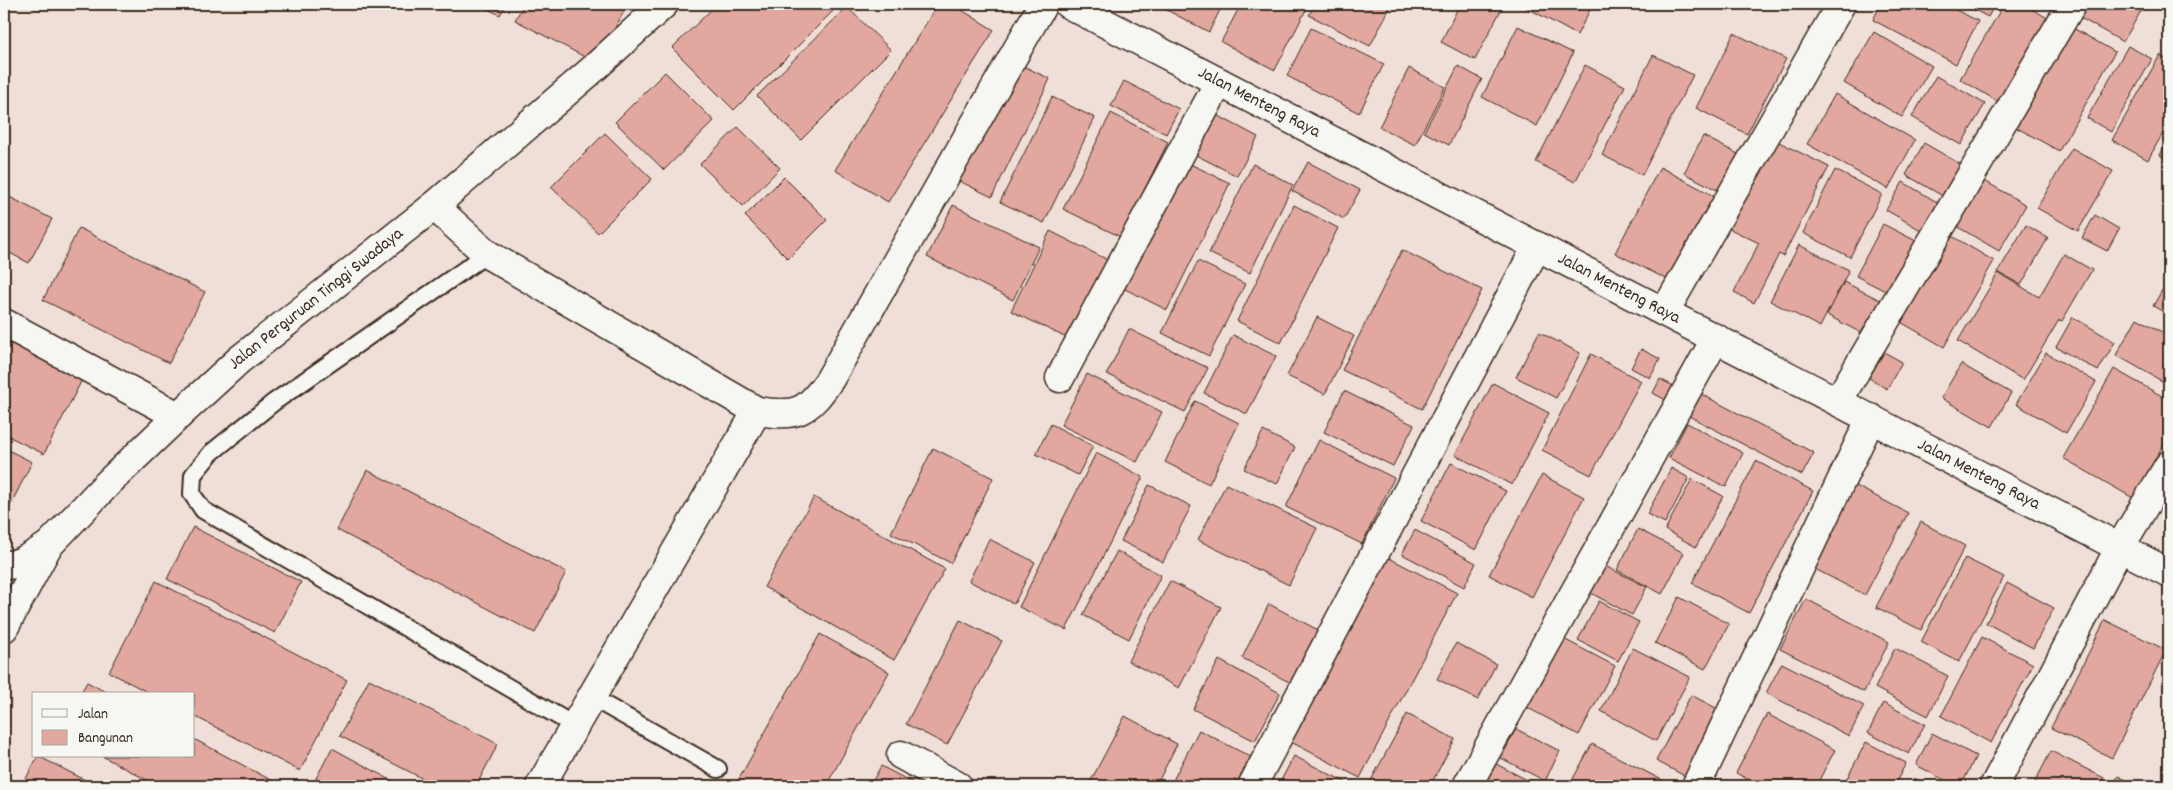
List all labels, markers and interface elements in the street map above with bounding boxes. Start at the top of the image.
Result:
street label: Jalan Menteng Raya [1193,61,1325,145]
street label: Jalan Perguruan Tinggi Swadaya [223,222,409,376]
street label: Jalan Menteng Raya [1553,247,1685,331]
street label: Jalan Menteng Raya [1913,433,2045,517]
legend [32,692,195,758]
text: Jalan [78,704,108,726]
text: Bangunan [78,728,133,750]

